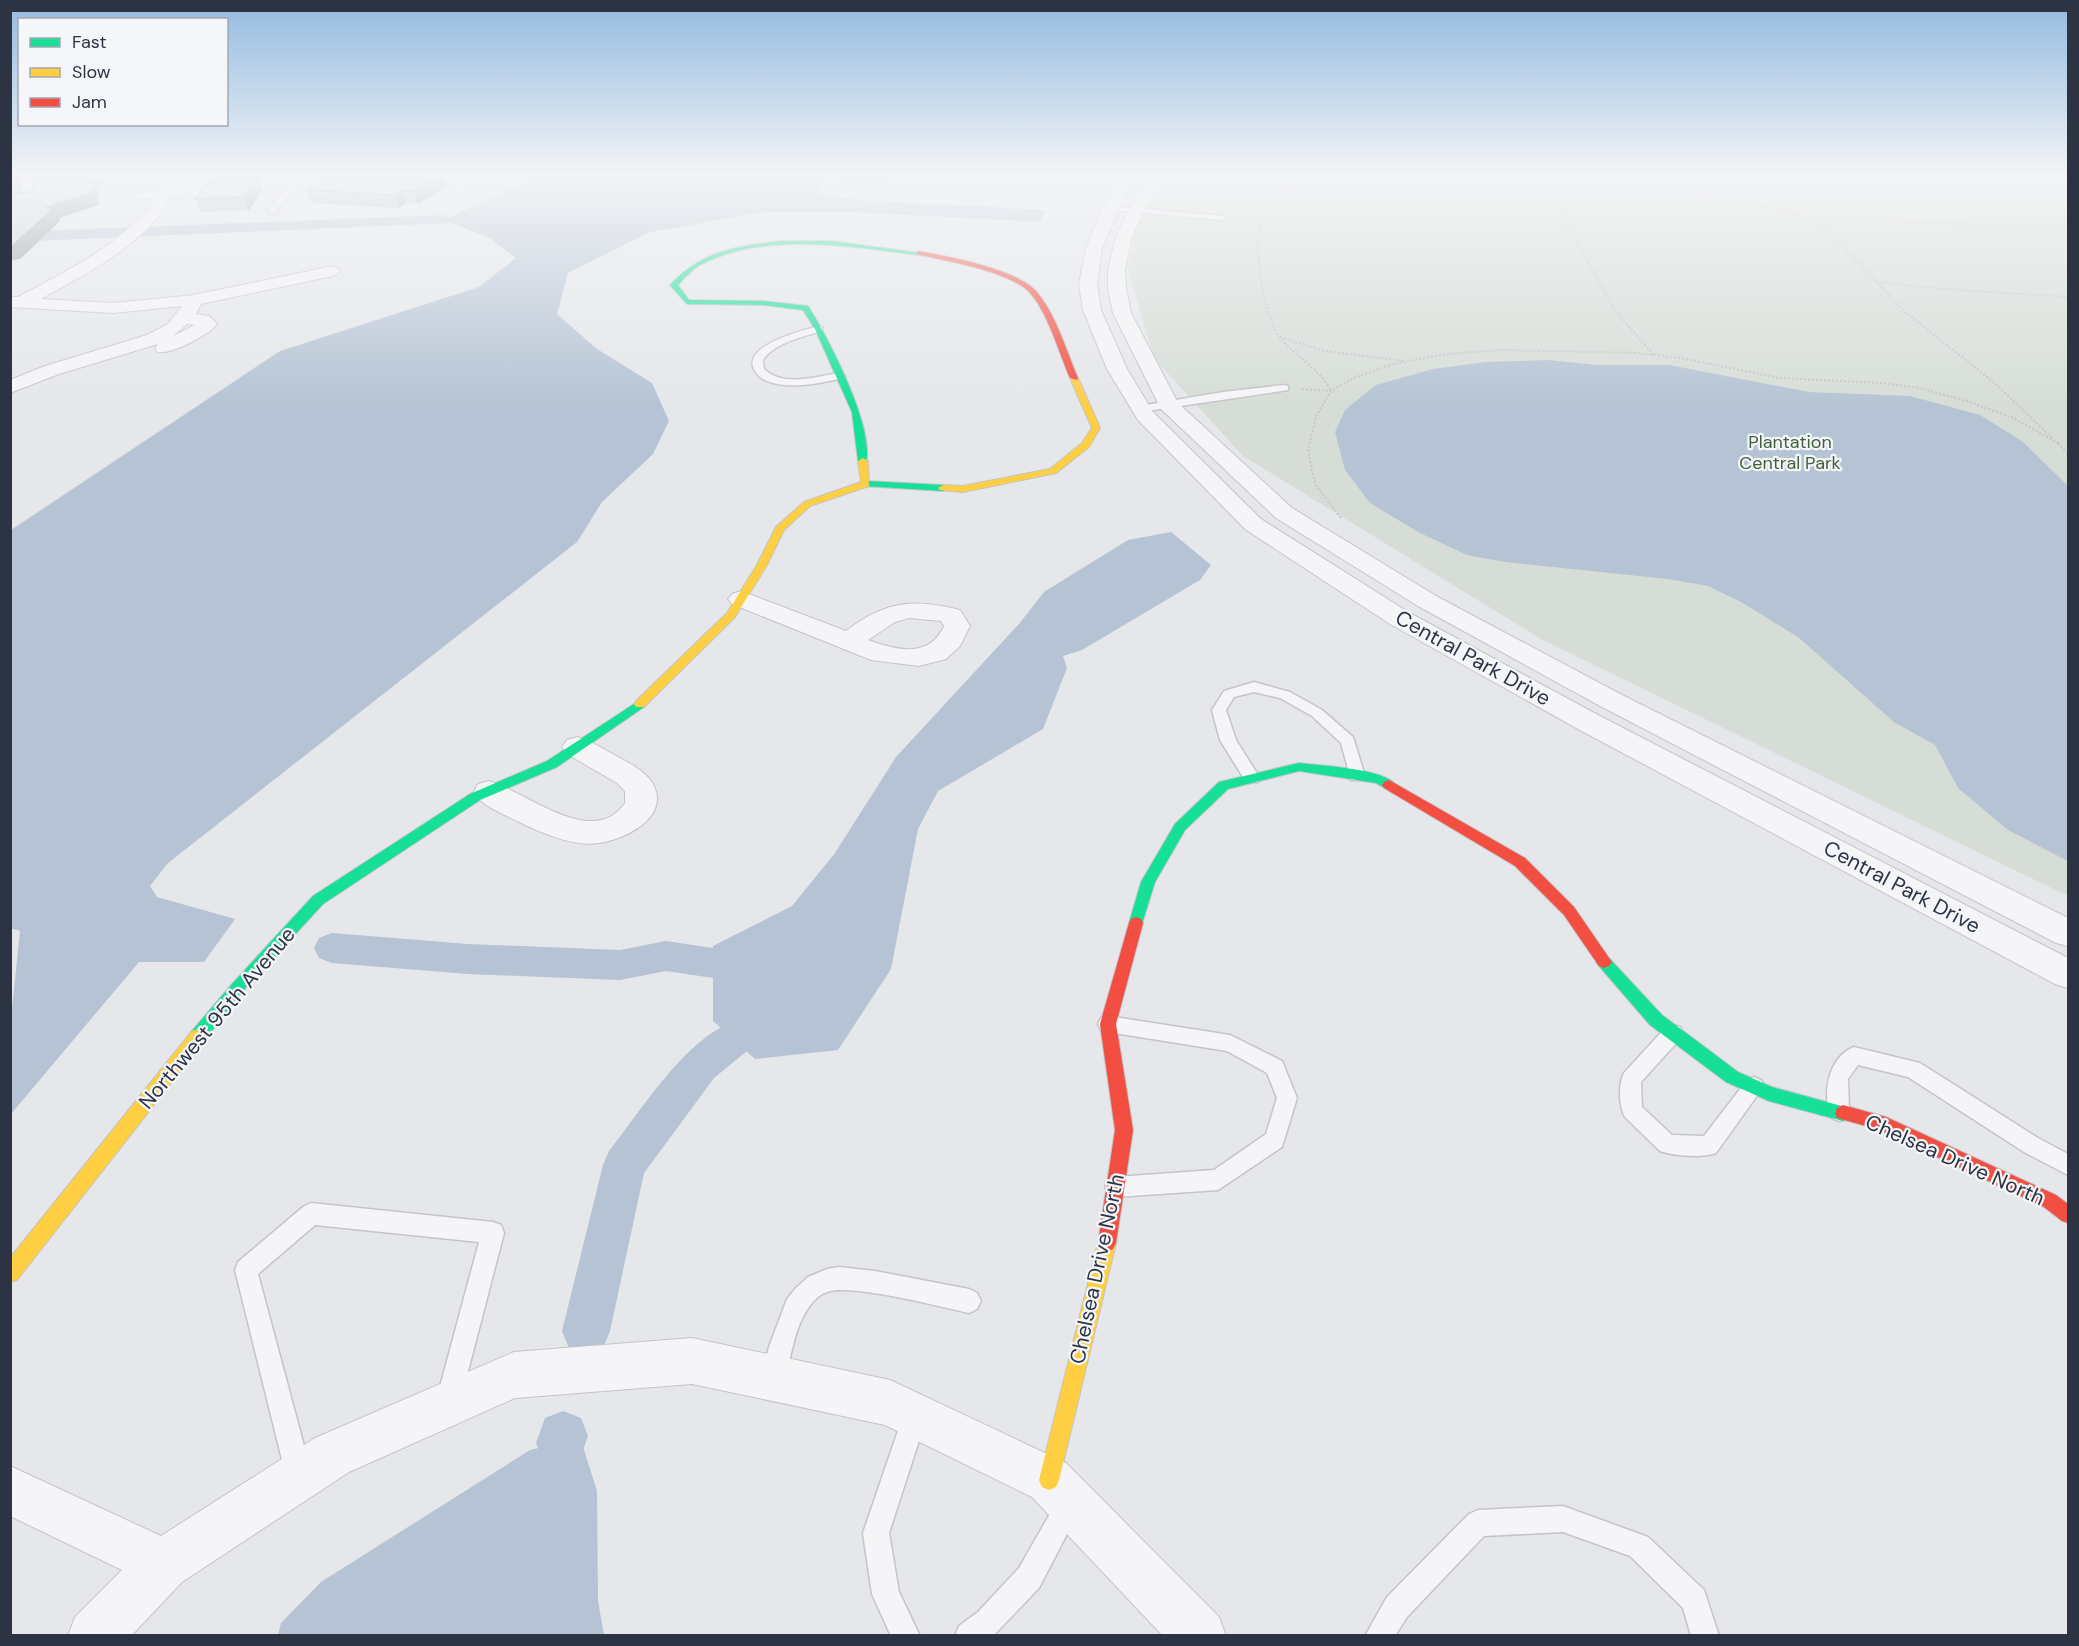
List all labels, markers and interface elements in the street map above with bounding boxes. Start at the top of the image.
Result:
legend [18,18,228,126]
text: Fast [72,30,107,54]
text: Slow [72,60,111,84]
text: Jam [72,90,107,114]
park label: Plantation Central Park [1739,430,1841,475]
street label: Central Park Drive [1390,604,1556,712]
street label: Central Park Drive [1819,834,1985,940]
street label: Northwest 95th Avenue [132,921,302,1115]
street label: Chelsea Drive North [1861,1108,2049,1212]
street label: Chelsea Drive North [1063,1171,1131,1367]

